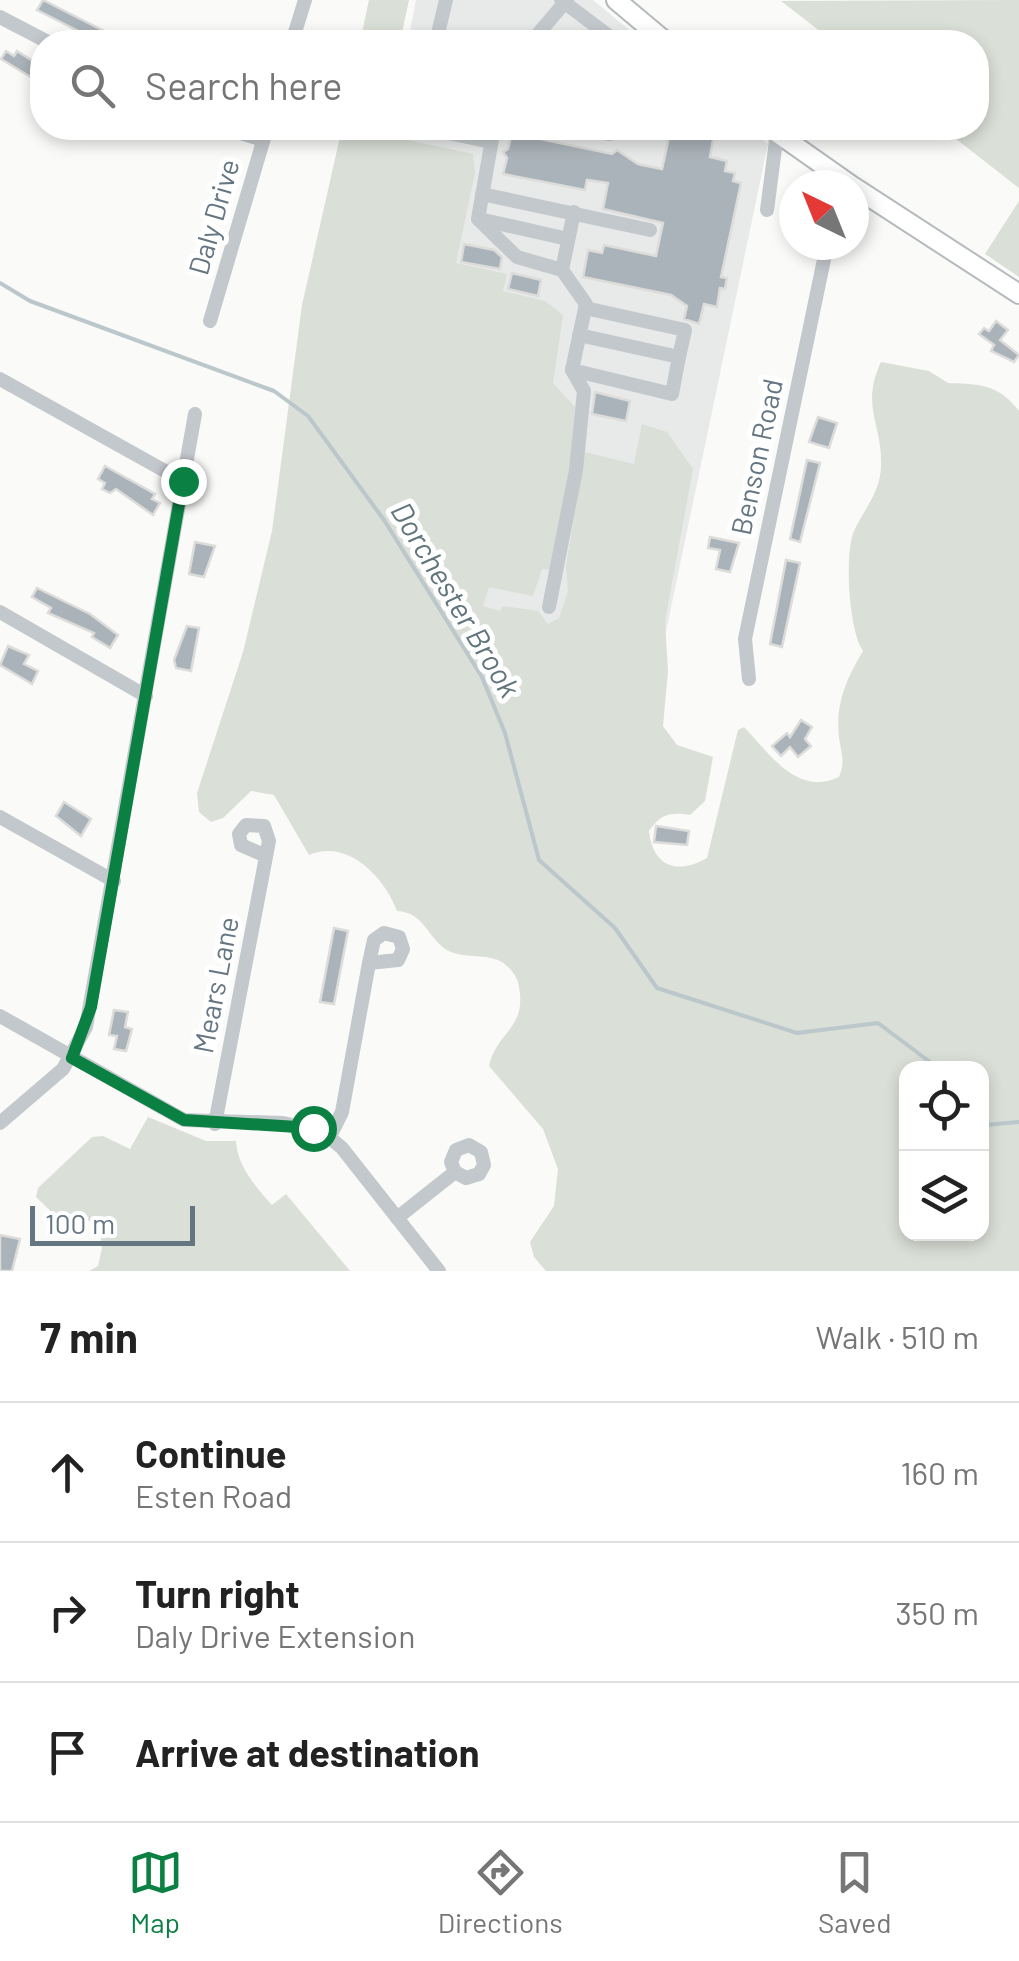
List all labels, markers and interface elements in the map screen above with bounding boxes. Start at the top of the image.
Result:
search box [30,30,989,140]
icon: search [65,58,120,113]
text: Search here [145,62,343,108]
street label: Daly Drive [180,155,246,279]
north arrow [779,170,869,260]
street label: Benson Road [723,376,789,538]
route end [161,459,207,505]
water label: Dorchester Brook [384,495,529,703]
street label: Mears Lane [185,914,245,1056]
map controls [899,1061,989,1241]
button: locate [899,1061,989,1151]
route start [291,1106,337,1152]
button: layers [899,1151,989,1241]
scale bar [30,1201,195,1246]
text: 100 m [45,1206,115,1240]
text: 7 min [40,1311,138,1361]
text: Walk · 510 m [815,1317,979,1355]
text: Continue [135,1430,286,1476]
icon: ahead [40,1445,95,1500]
text: 160 m [900,1453,979,1491]
text: Esten Road [135,1476,292,1514]
text: Turn right [135,1570,300,1616]
icon: right [40,1585,95,1640]
text: 350 m [895,1593,979,1631]
text: Daly Drive Extension [135,1616,415,1654]
icon: arrive [40,1725,95,1780]
text: Arrive at destination [135,1729,480,1775]
tab: Map [128,1845,183,1939]
tab: Directions [438,1845,563,1939]
tab: Saved [818,1845,891,1939]

